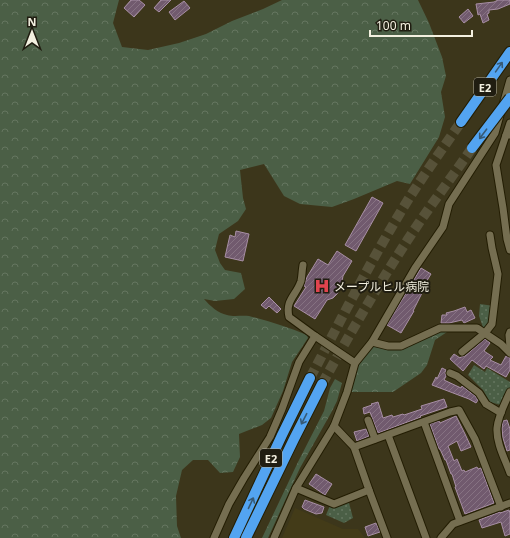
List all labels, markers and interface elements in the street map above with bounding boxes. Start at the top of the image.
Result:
north arrow [12,12,52,52]
scale bar [370,12,472,38]
text: N [28,14,36,29]
text: 100 m [376,17,411,34]
one-way arrow [495,62,503,73]
road number: E2 [474,78,496,96]
one-way arrow [479,128,487,139]
hospital icon: メープルヒル病院 [313,277,331,295]
place label: メープルヒル病院 [334,278,429,295]
one-way arrow [300,413,307,425]
road number: E2 [260,449,282,467]
one-way arrow [248,497,255,509]

